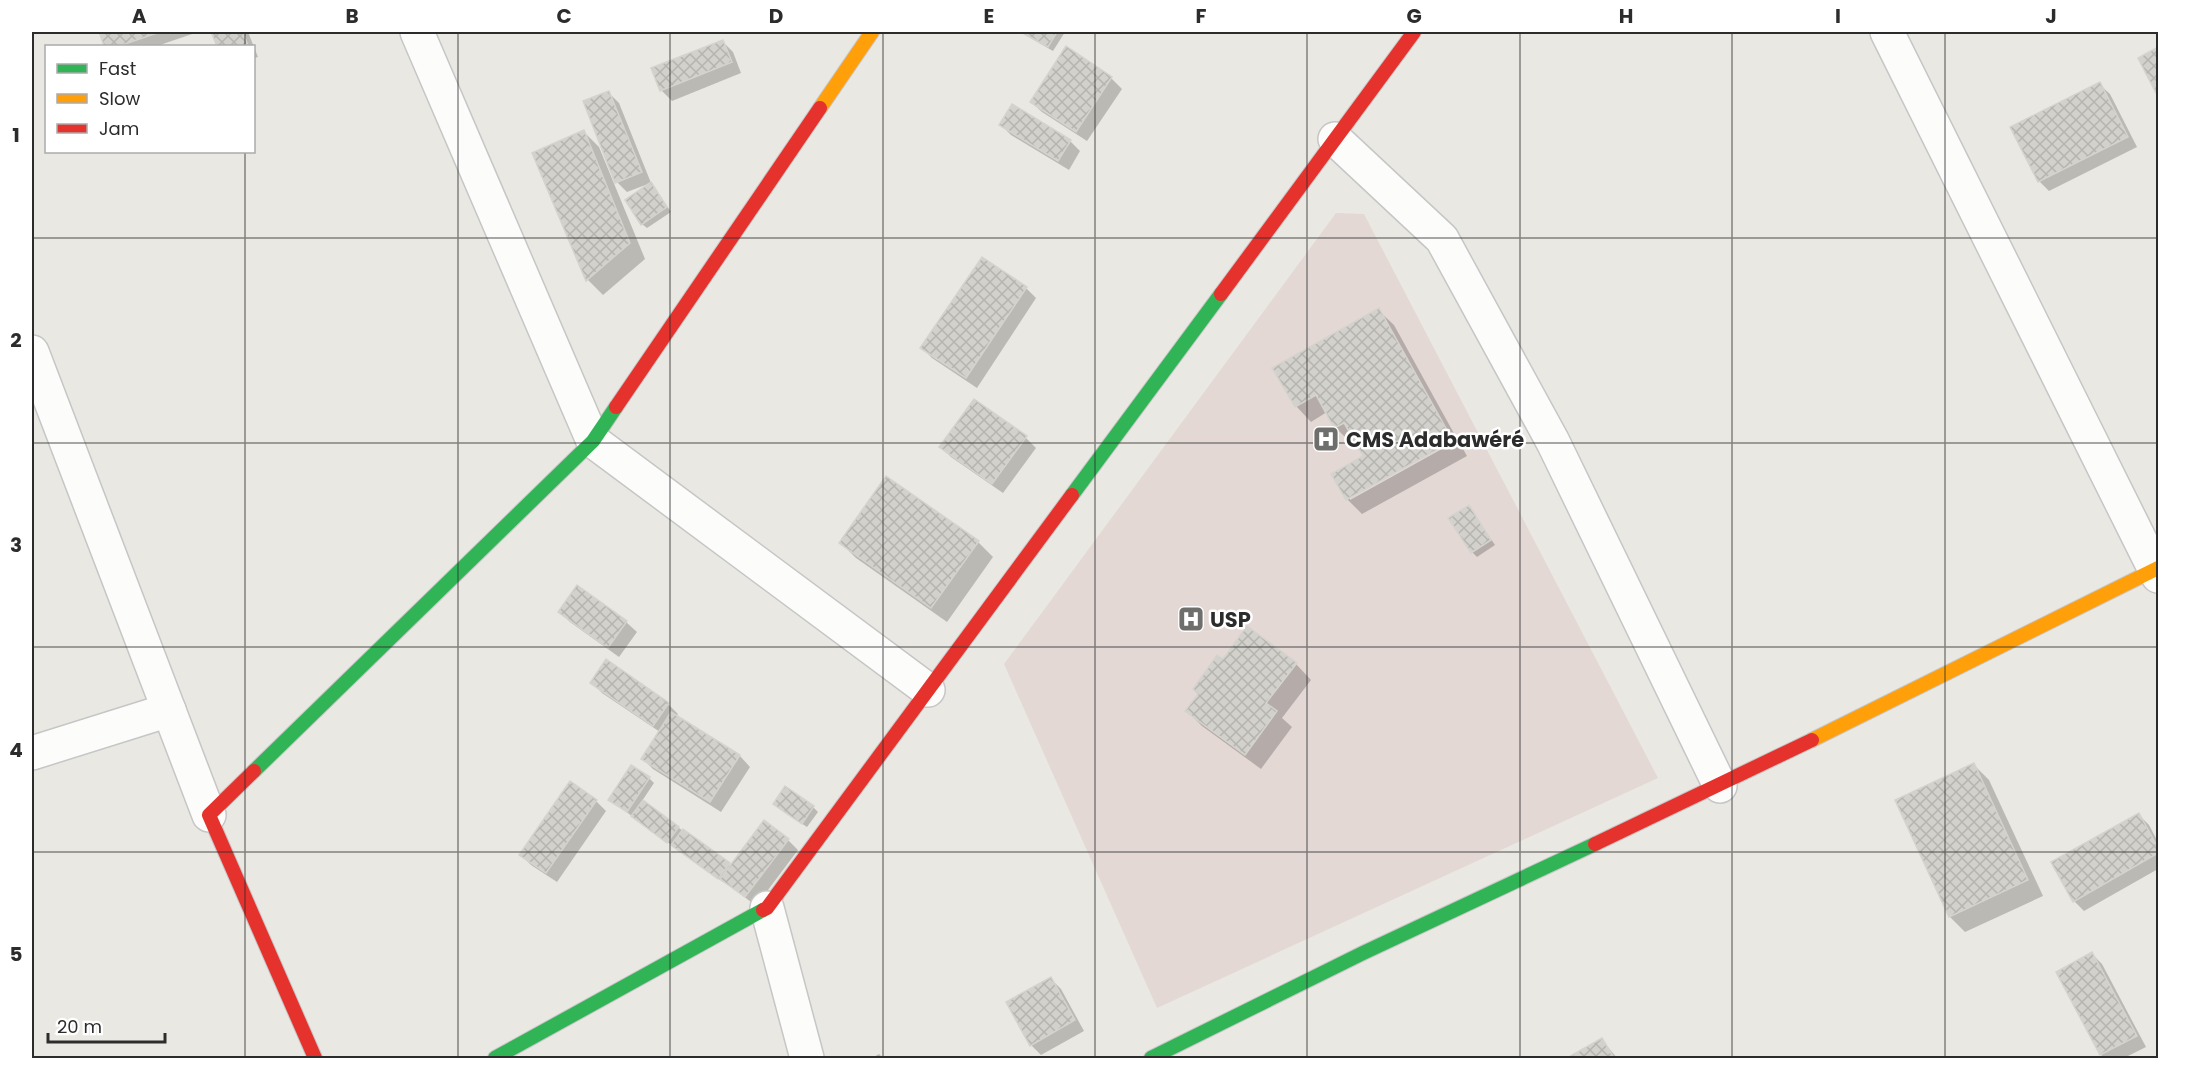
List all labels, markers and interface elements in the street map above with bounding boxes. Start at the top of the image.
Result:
text: A [132,2,147,30]
text: B [345,2,359,30]
text: C [556,2,572,30]
text: D [769,2,783,30]
text: E [984,2,994,30]
text: F [1196,2,1207,30]
text: G [1406,2,1422,30]
text: H [1619,2,1633,30]
text: I [1835,2,1841,30]
text: J [2045,2,2057,30]
legend [45,45,255,153]
text: Fast [99,56,136,81]
text: Slow [99,86,141,111]
text: Jam [99,116,139,141]
text: 1 [12,121,20,149]
text: 2 [10,326,22,354]
hospital icon: CMS Adabawéré [1311,424,1341,454]
place label: CMS Adabawéré [1346,425,1524,454]
text: 3 [10,531,22,559]
hospital icon: USP [1176,604,1206,634]
place label: USP [1210,605,1251,634]
text: 4 [9,736,23,764]
text: 5 [10,940,23,968]
scale bar [48,1006,165,1044]
text: 20 m [57,1014,102,1039]

